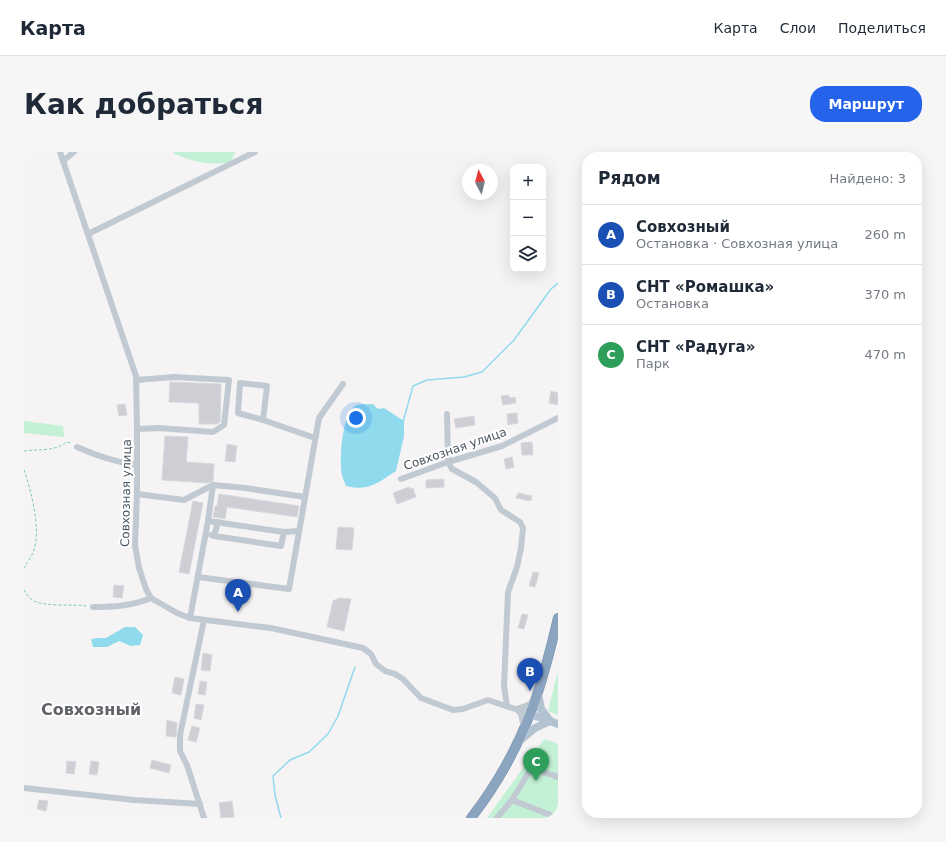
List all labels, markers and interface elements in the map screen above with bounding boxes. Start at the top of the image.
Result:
text: Карта [20,17,86,39]
text: Карта [714,20,758,36]
text: Слои [780,20,816,36]
text: Поделиться [838,20,926,36]
button: Маршрут [810,86,922,122]
text: Как добраться [24,88,263,121]
north arrow [462,164,498,200]
map controls [510,164,546,272]
button: + [510,164,546,200]
text: Рядом [598,168,661,188]
text: Найдено: 3 [830,171,906,186]
button: − [510,200,546,236]
text: Совхозный [636,218,730,236]
text: A [606,227,616,242]
text: 260 m [864,227,906,242]
button: layers [510,236,546,272]
text: Остановка · Совхозная улица [636,236,838,251]
text: СНТ «Ромашка» [636,278,774,296]
text: B [606,287,616,302]
text: 370 m [864,287,906,302]
text: Остановка [636,296,709,311]
text: СНТ «Радуга» [636,338,755,356]
text: C [606,347,616,362]
text: 470 m [864,347,906,362]
text: Парк [636,356,670,371]
your location [346,408,366,428]
street label: Совхозная улица [402,425,508,473]
street label: Совхозная улица [118,439,134,547]
pin: A [225,579,251,612]
pin: B [517,658,543,691]
district label: Совхозный [41,700,141,719]
pin: C [523,748,549,781]

